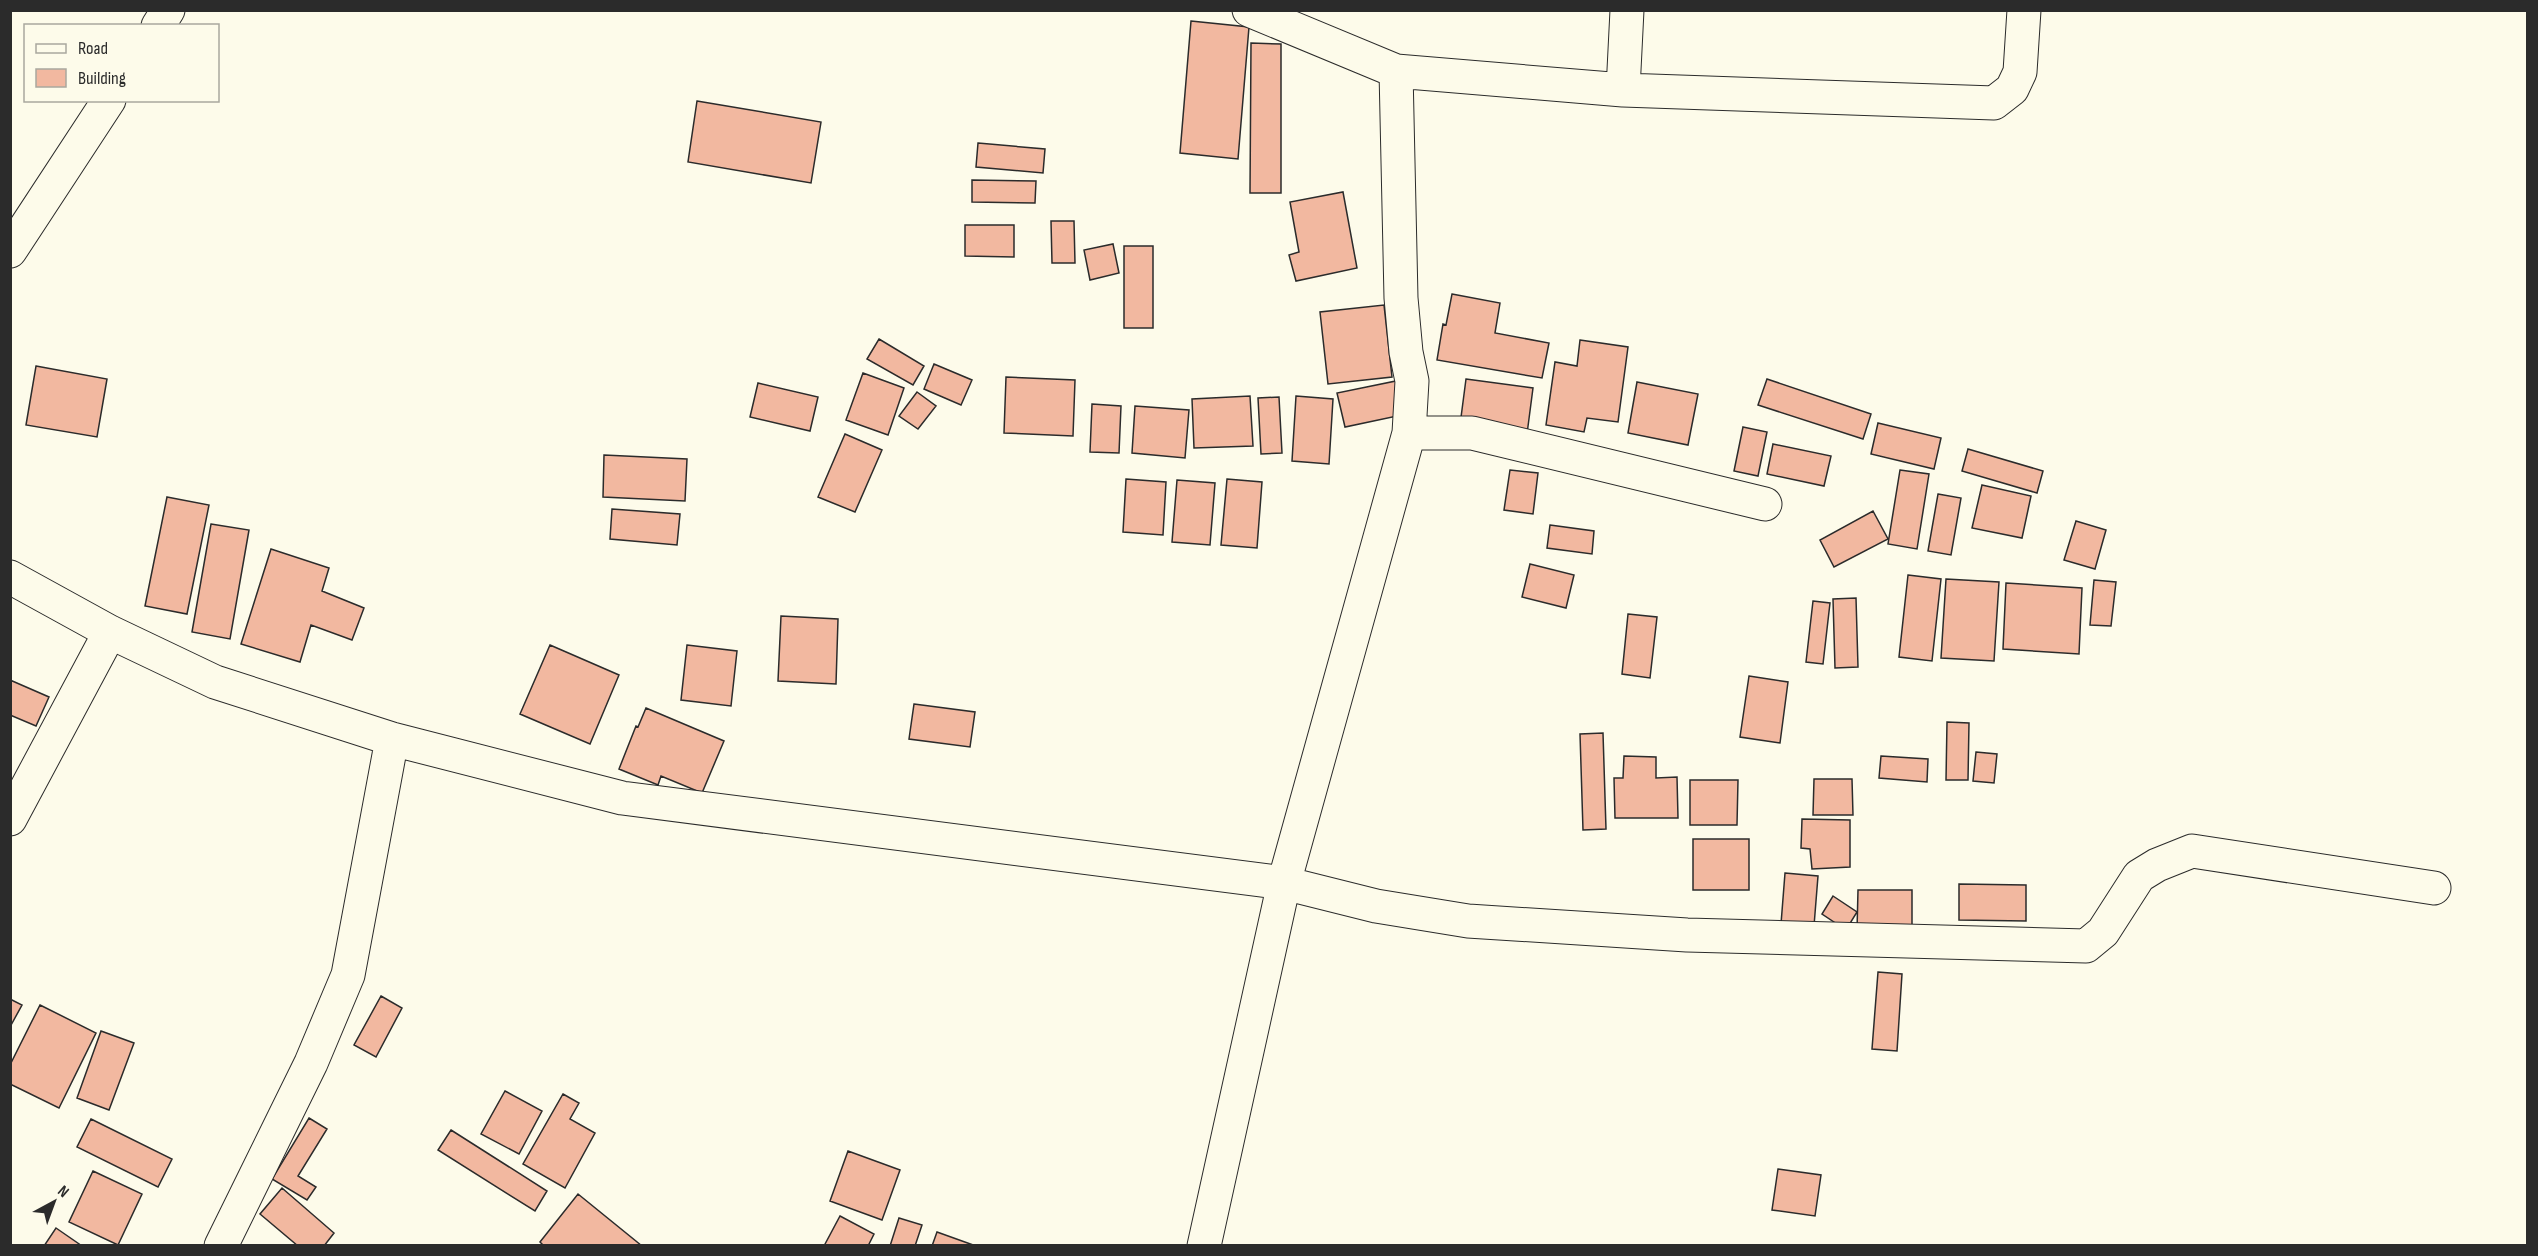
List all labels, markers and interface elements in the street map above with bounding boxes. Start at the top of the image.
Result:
legend [24,24,219,102]
text: Road [78,38,108,59]
text: Building [78,68,126,89]
north arrow [24,1172,84,1232]
text: N [53,1182,72,1202]

